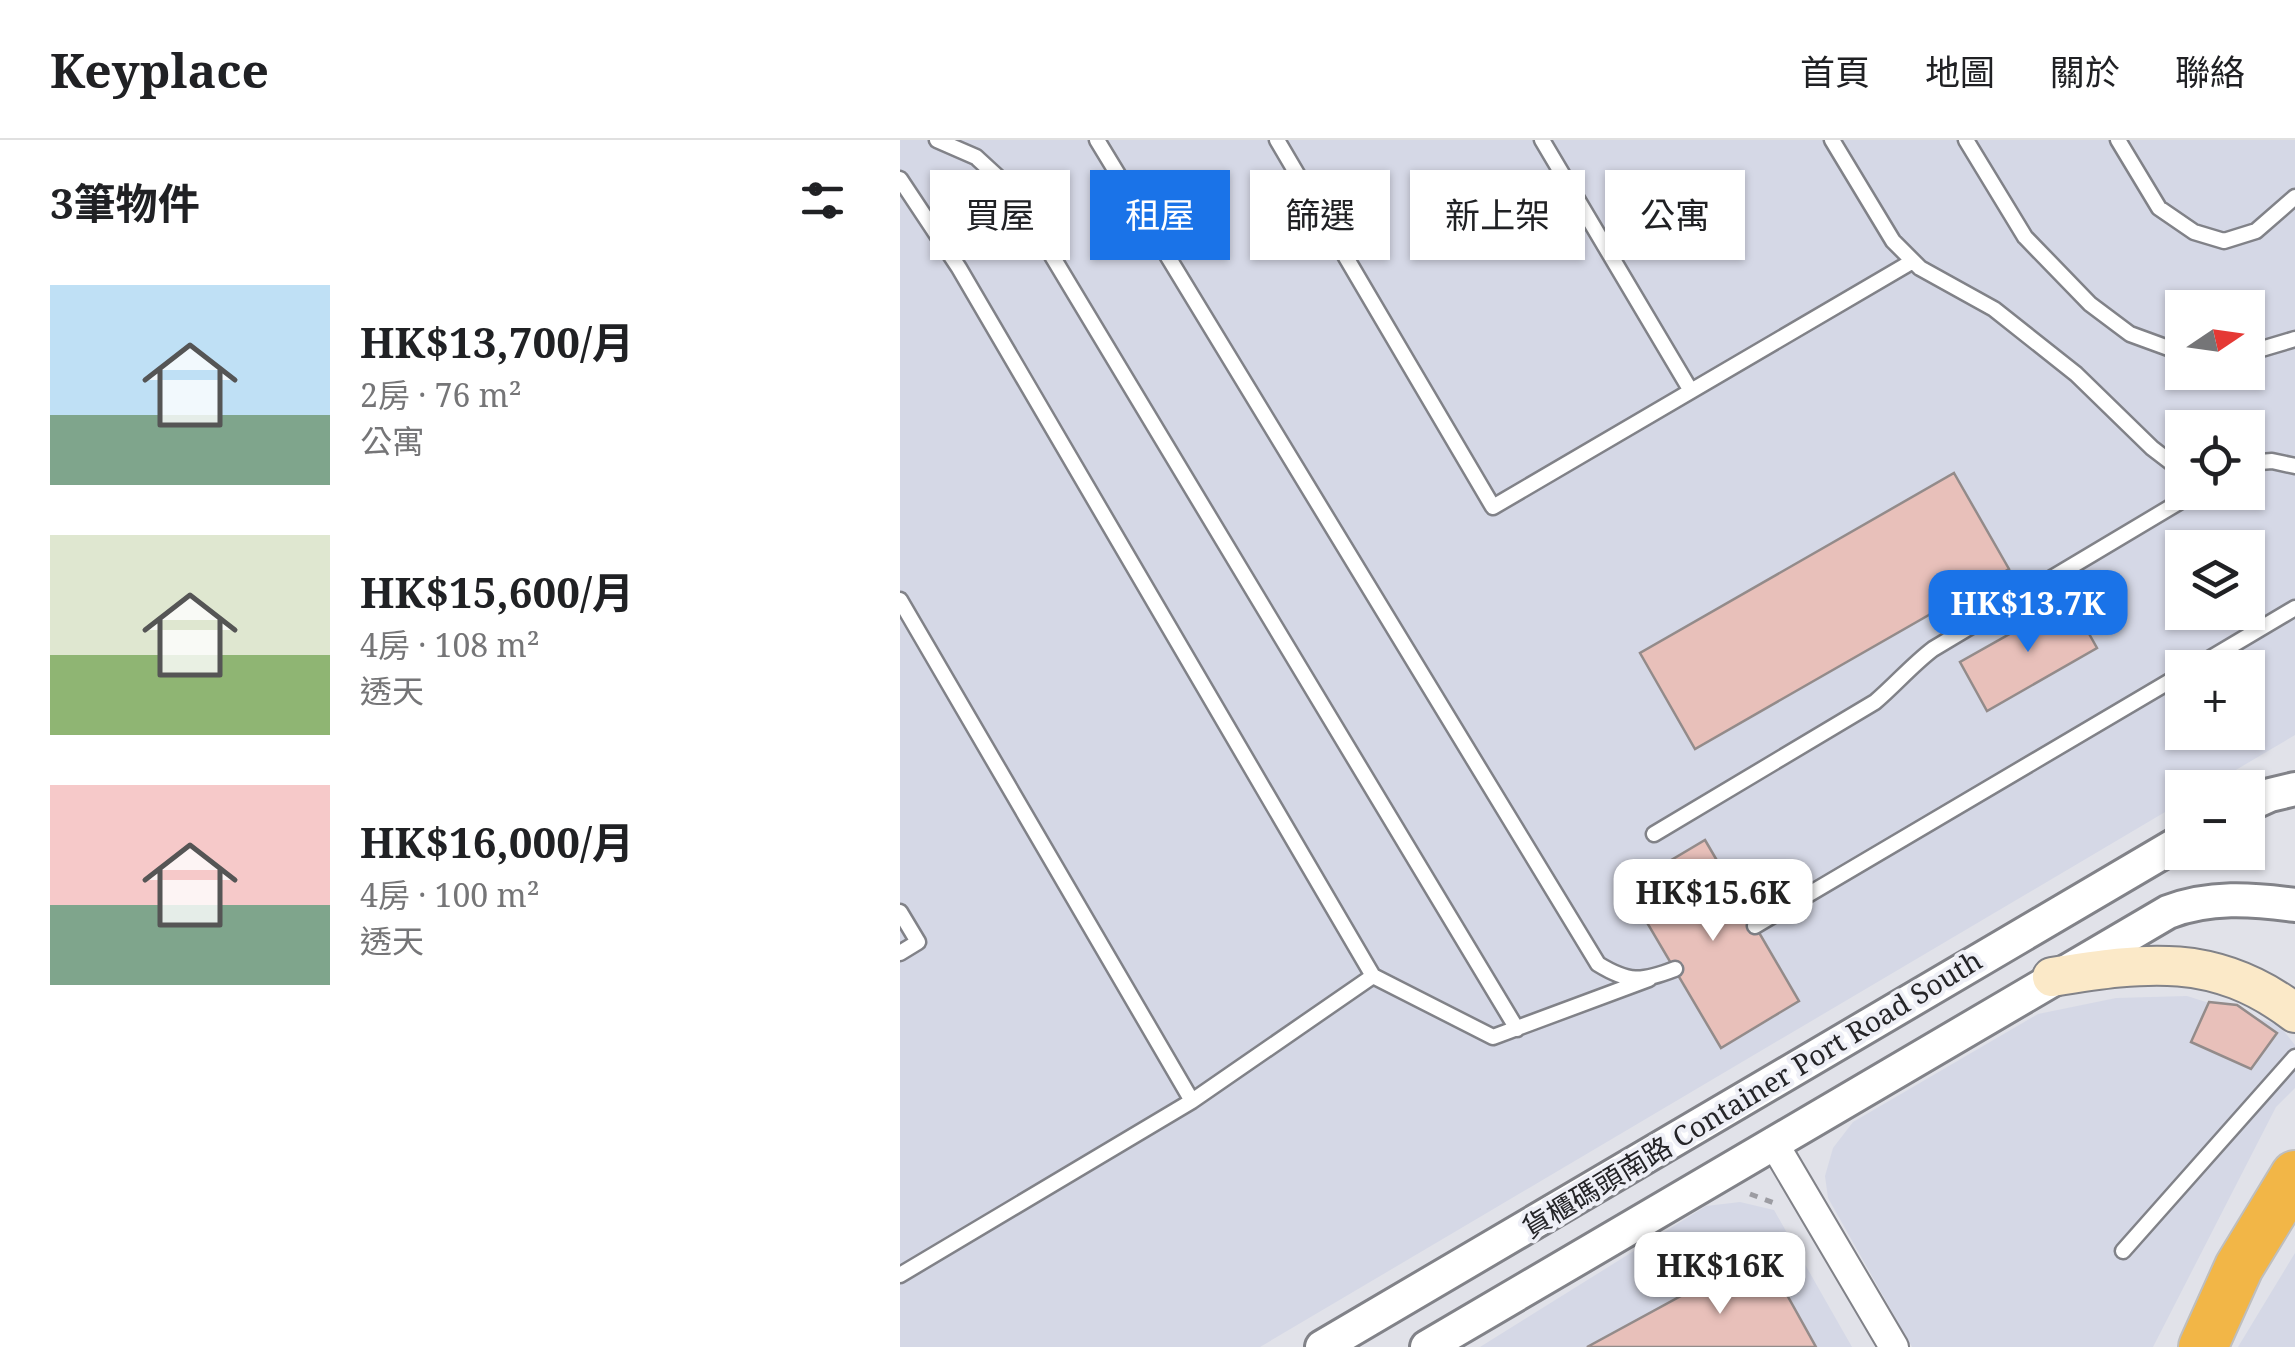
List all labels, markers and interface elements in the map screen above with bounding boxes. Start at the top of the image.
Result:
text: Keyplace [50,37,269,102]
text: 首頁 [1800,48,1870,95]
text: 地圖 [1925,48,1995,95]
text: 關於 [2050,48,2120,95]
text: 聯絡 [2175,48,2245,95]
chip: 買屋 [930,170,1070,260]
chip: 租屋 [1090,170,1230,260]
chip: 篩選 [1250,170,1390,260]
chip: 新上架 [1410,170,1585,260]
chip: 公寓 [1605,170,1745,260]
icon: filters [795,173,850,228]
text: 3筆物件 [50,174,200,231]
north arrow [2165,290,2265,390]
map controls [2165,290,2265,870]
text: HK$13,700/月 [360,313,634,370]
icon: home [130,325,250,445]
text: 2房 · 76 m² [360,373,522,416]
button: locate [2165,410,2265,510]
text: 公寓 [360,419,424,462]
button: layers [2165,530,2265,630]
text: HK$15,600/月 [360,563,634,620]
pin: HK$13.7K [1925,570,2131,655]
icon: home [130,575,250,695]
text: HK$13.7K [1951,581,2105,624]
text: 4房 · 108 m² [360,623,540,666]
button: + [2165,650,2265,750]
text: 透天 [360,669,424,712]
button: − [2165,770,2265,870]
text: HK$16,000/月 [360,813,634,870]
icon: home [130,825,250,945]
pin: HK$15.6K [1610,859,1816,944]
text: HK$15.6K [1636,870,1790,913]
text: 4房 · 100 m² [360,873,540,916]
text: 透天 [360,919,424,962]
street label: 貨櫃碼頭南路 Container Port Road South [1515,940,1988,1246]
pin: HK$16K [1639,1232,1801,1317]
text: HK$16K [1656,1243,1784,1286]

